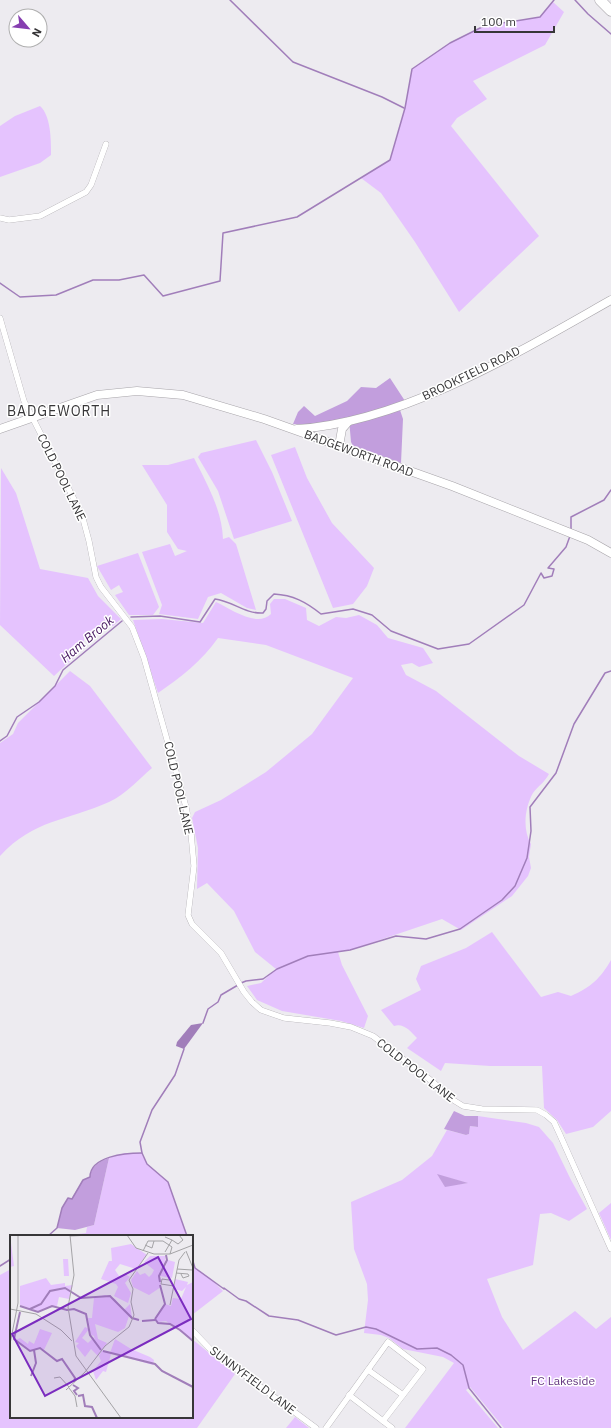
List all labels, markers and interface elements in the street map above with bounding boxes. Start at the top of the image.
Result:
north arrow [8,8,48,48]
scale bar [475,8,554,34]
text: 100 m [481,14,516,29]
text: N [29,26,45,40]
street label: BROOKFIELD ROAD [420,343,522,403]
district label: BADGEWORTH [7,402,111,420]
street label: BADGEWORTH ROAD [302,426,416,480]
street label: COLD POOL LANE [34,431,90,523]
water label: Ham Brook [57,612,117,666]
street label: COLD POOL LANE [161,740,197,836]
street label: COLD POOL LANE [374,1035,458,1105]
inset map [10,1235,193,1418]
street label: SUNNYFIELD LANE [207,1343,299,1417]
park label: FC Lakeside [531,1373,596,1388]

